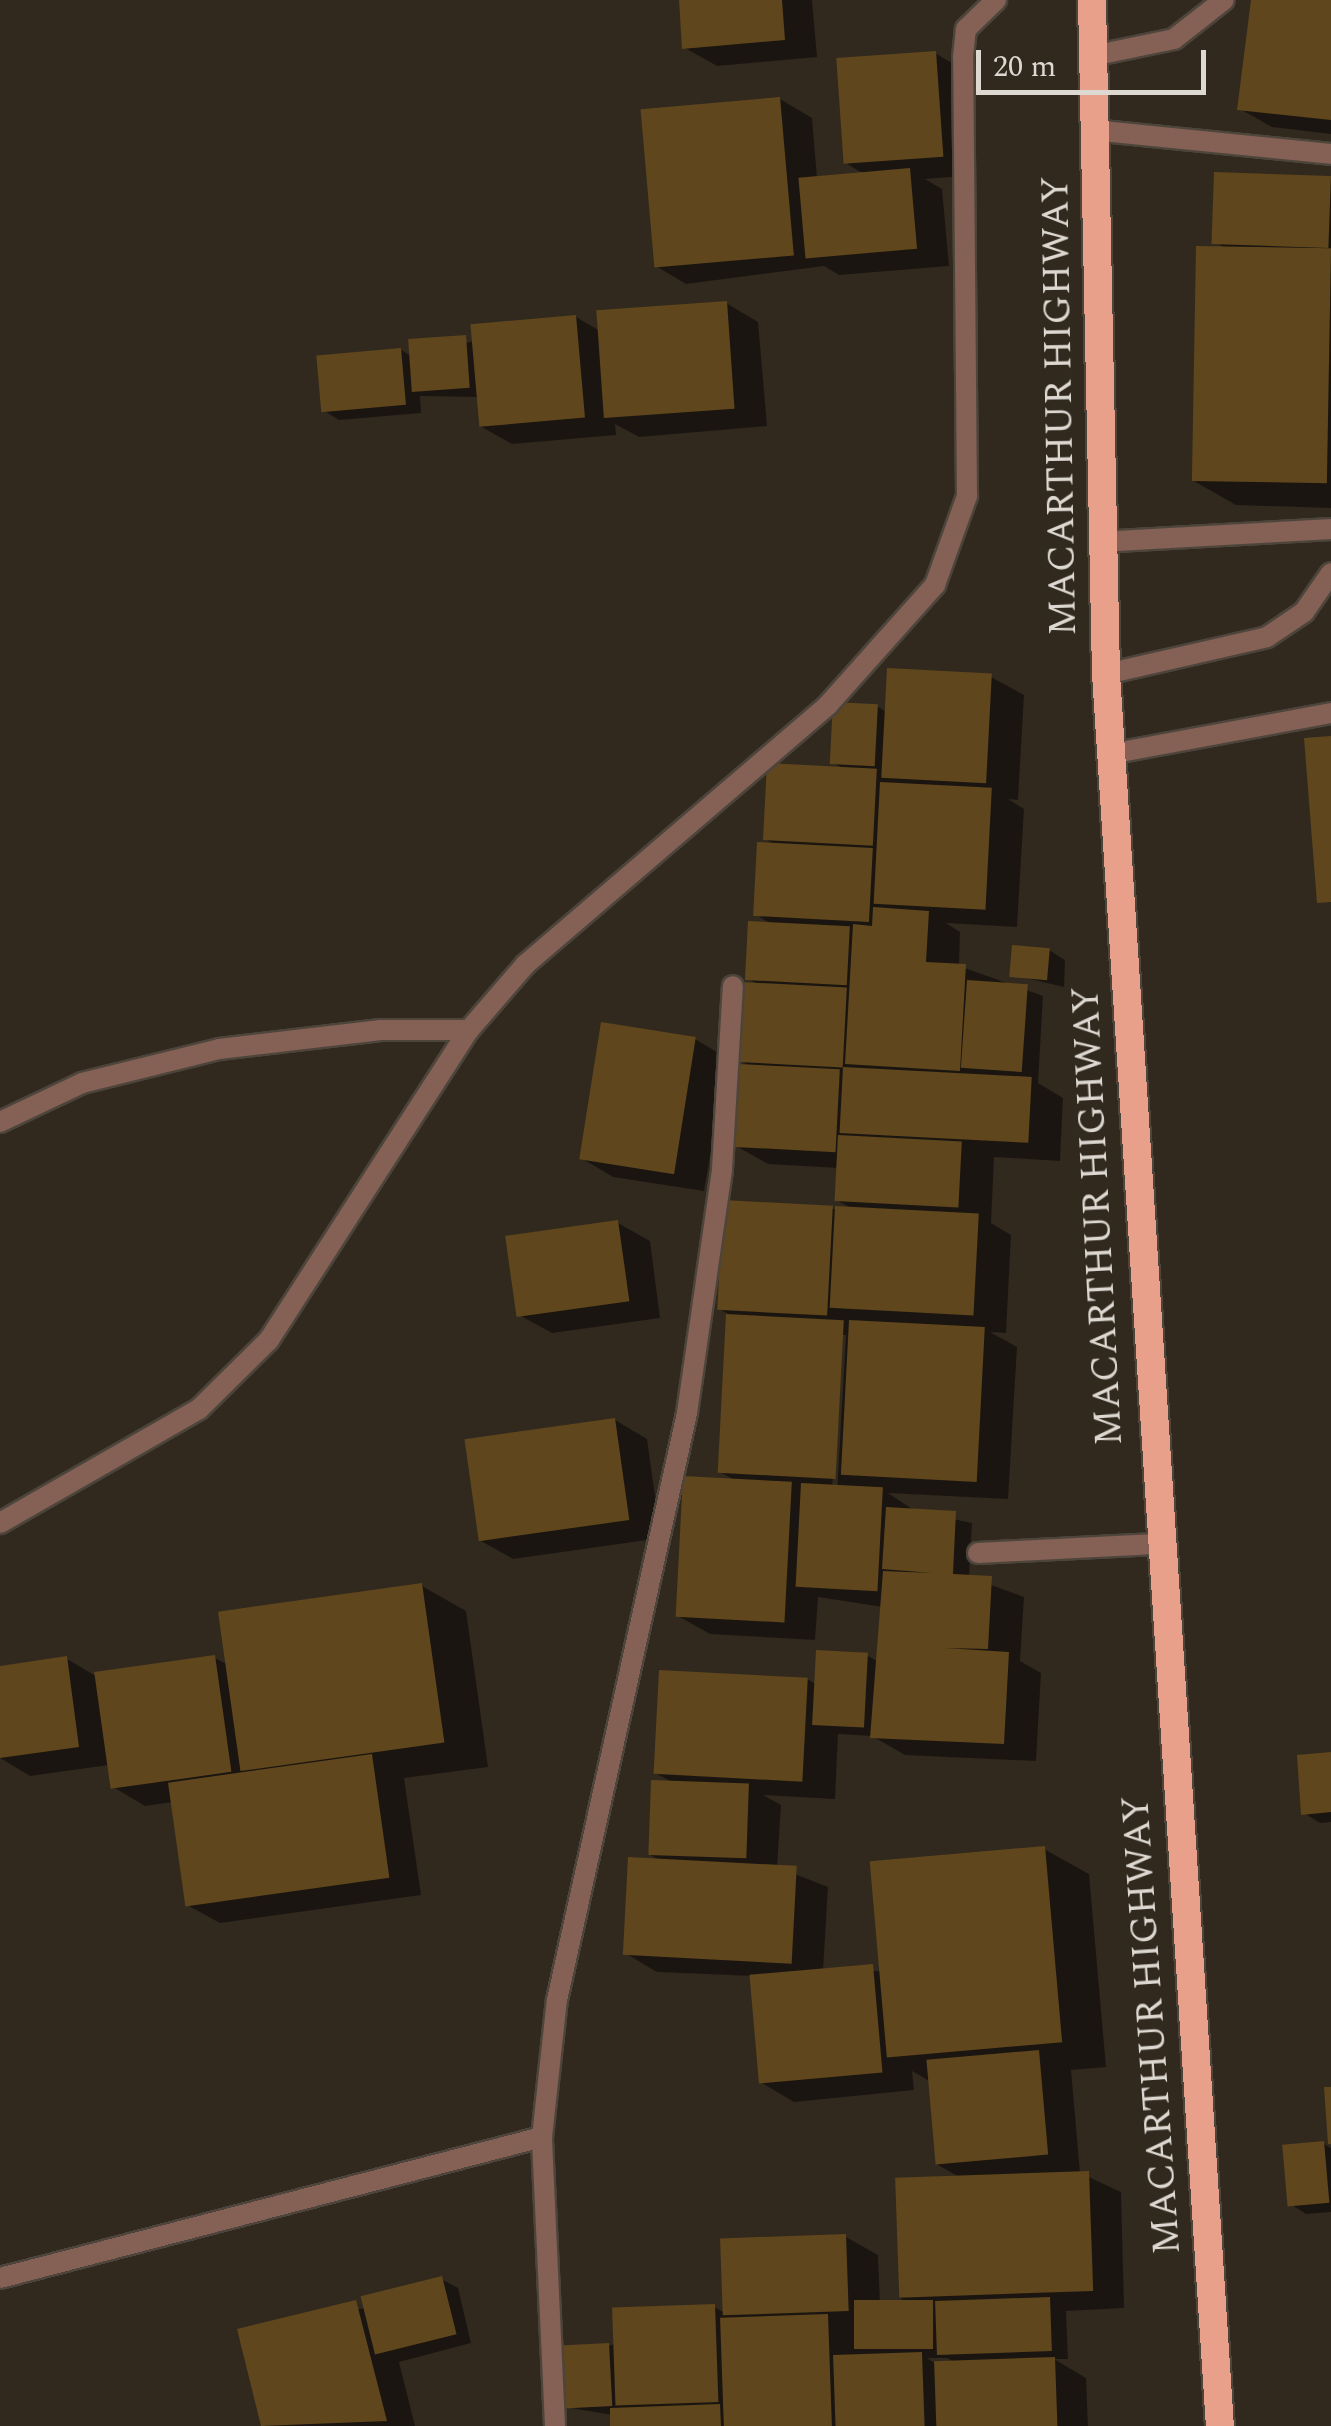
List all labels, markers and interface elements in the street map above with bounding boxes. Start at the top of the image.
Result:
scale bar [981,30,1211,92]
text: 20 m [993,44,1056,90]
street label: MACARTHUR HIGHWAY [1034,176,1088,636]
street label: MACARTHUR HIGHWAY [1064,985,1134,1447]
street label: MACARTHUR HIGHWAY [1114,1794,1192,2256]

